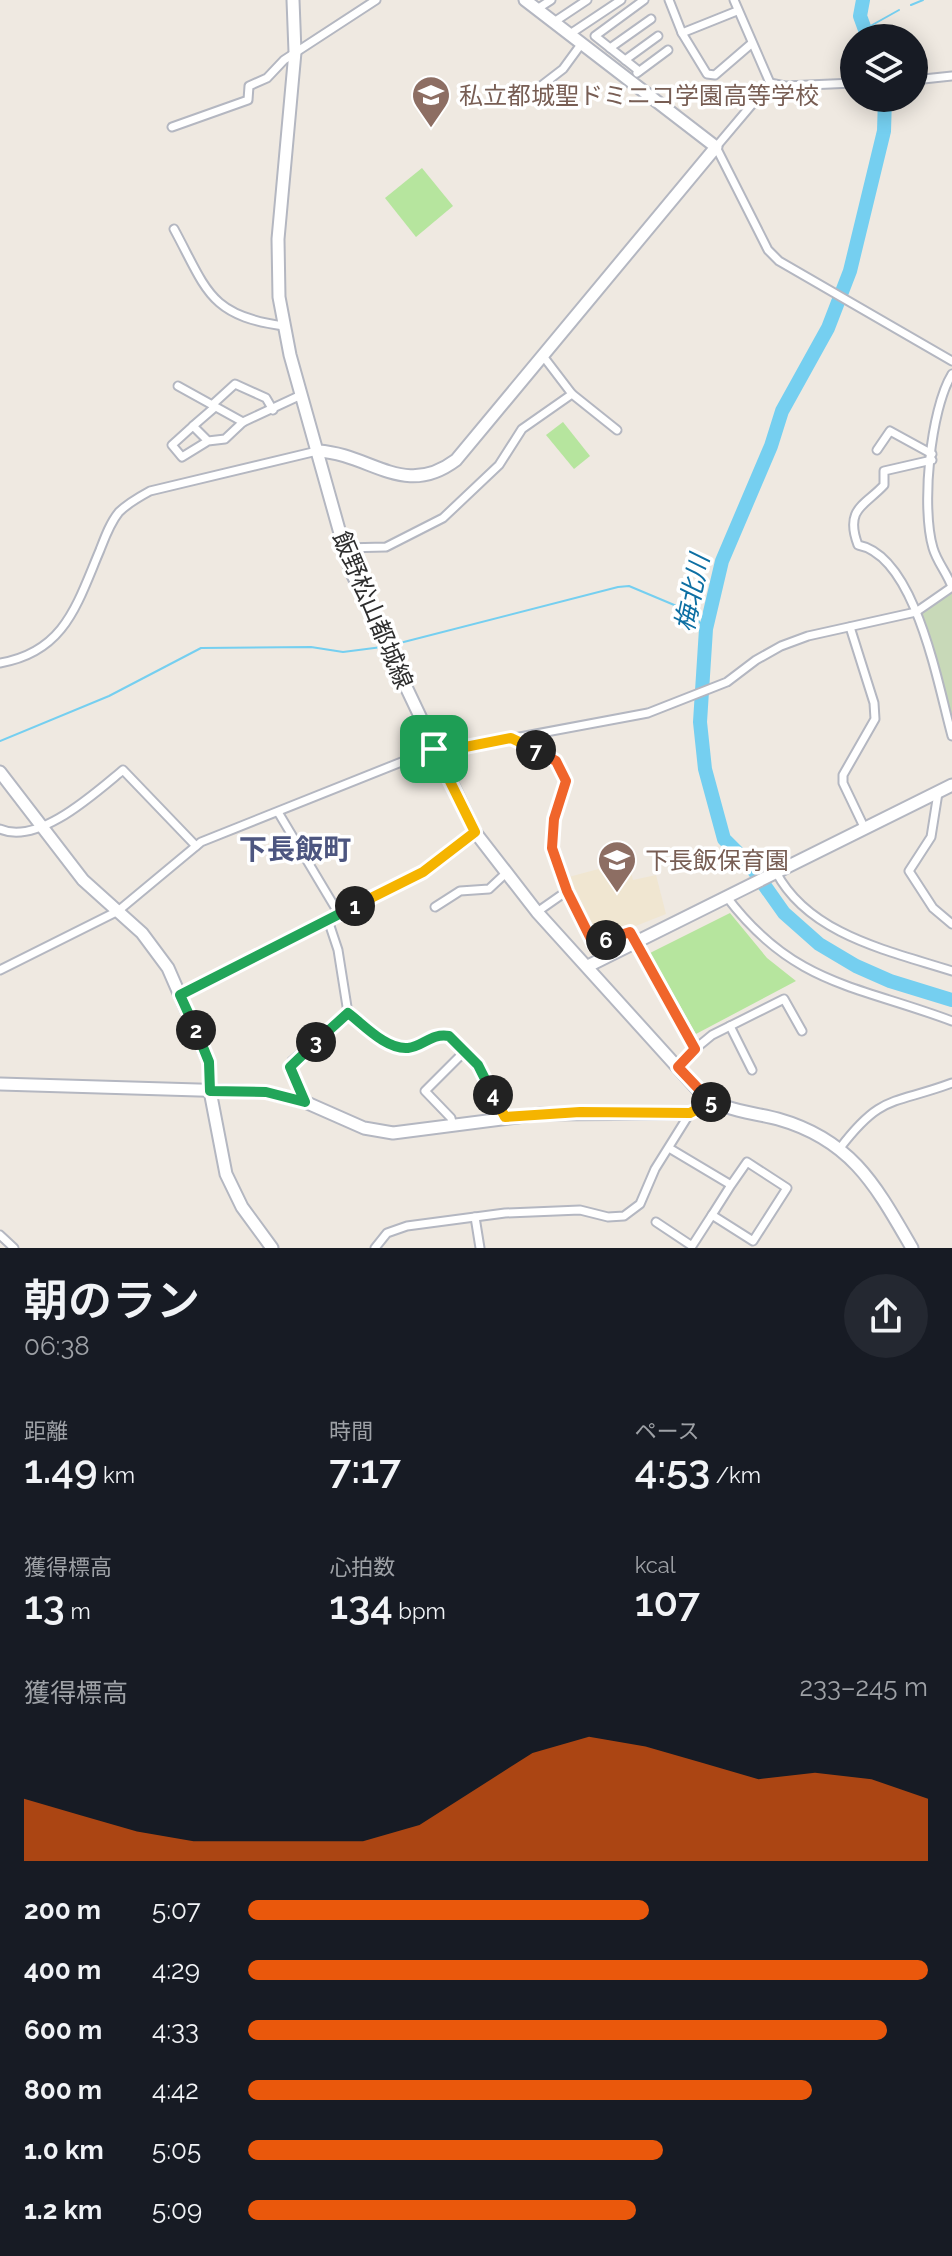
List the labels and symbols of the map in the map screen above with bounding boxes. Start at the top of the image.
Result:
school or university icon: 私立都城聖ドミニコ学園高等学校 [410,74,452,129]
place label: 私立都城聖ドミニコ学園高等学校 [459,81,819,110]
street label: 飯野松山都城線 [327,527,419,693]
water label: 梅北川 [669,549,715,634]
pin [400,715,468,783]
pin: 7 [516,730,556,770]
district label: 下長飯町 [239,833,351,866]
school or university icon: 下長飯保育園 [596,839,638,894]
place label: 下長飯保育園 [645,846,789,875]
pin: 1 [335,886,375,926]
pin: 6 [586,920,626,960]
pin: 2 [176,1010,216,1050]
pin: 3 [296,1022,336,1062]
pin: 4 [473,1075,513,1115]
pin: 5 [691,1082,731,1122]

